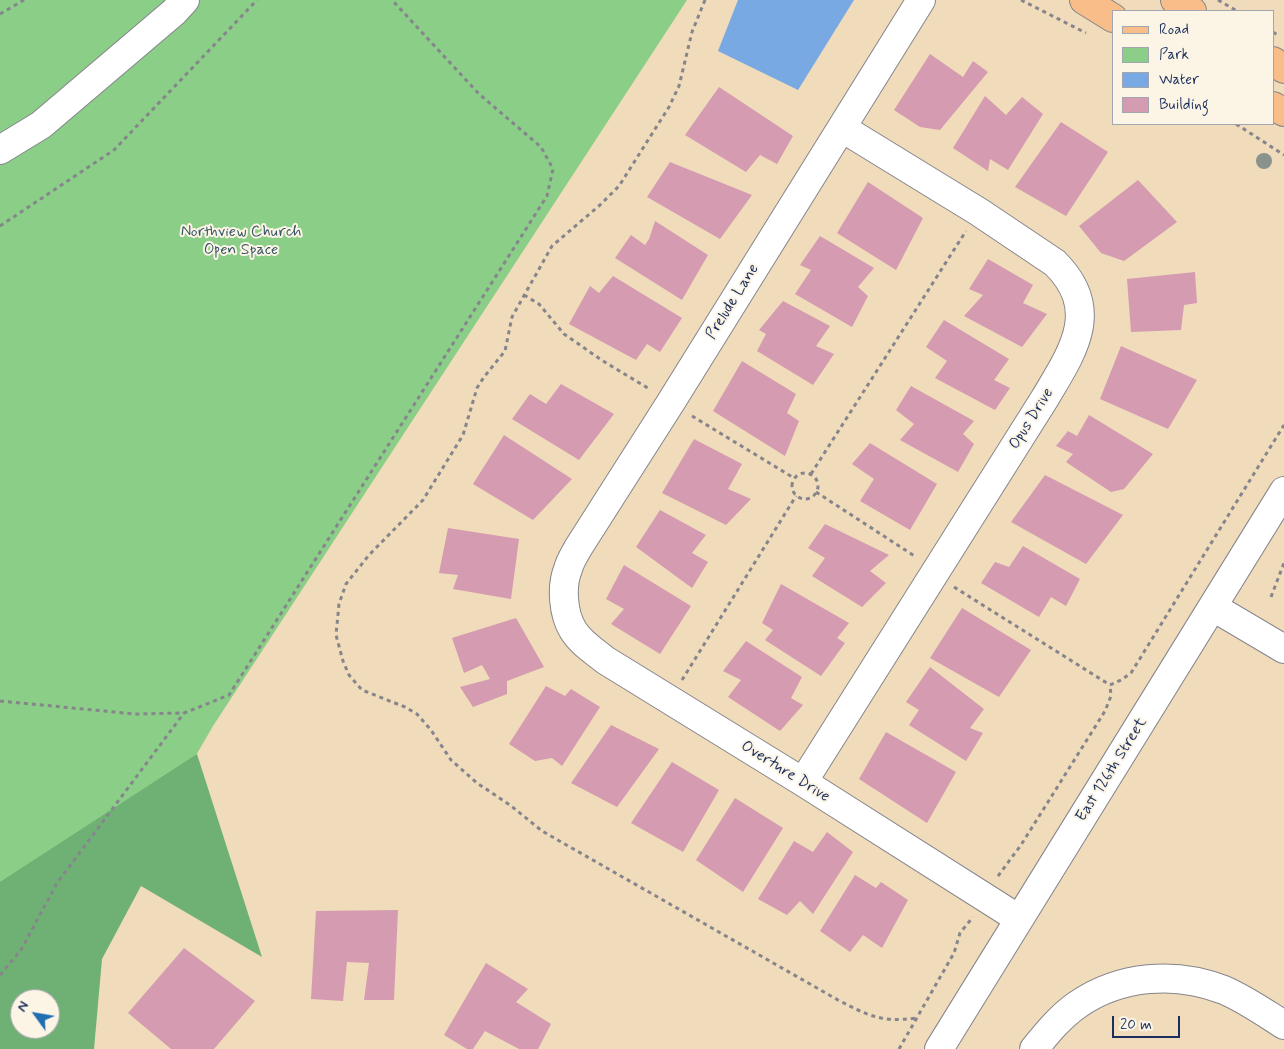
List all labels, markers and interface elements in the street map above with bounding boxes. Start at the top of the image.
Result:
legend [1112,10,1274,125]
text: Road [1159,20,1189,40]
text: Park [1159,45,1189,65]
text: Water [1159,70,1199,90]
text: Building [1159,95,1209,115]
park label: Northview Church Open Space [181,223,301,261]
street label: Prelude Lane [702,261,764,343]
street label: Opus Drive [1006,385,1058,453]
street label: East 126th Street [1072,714,1152,826]
street label: Overture Drive [737,737,833,807]
north arrow [10,989,60,1039]
text: N [13,998,33,1015]
scale bar [1114,1006,1182,1038]
text: 20 m [1120,1015,1152,1035]

